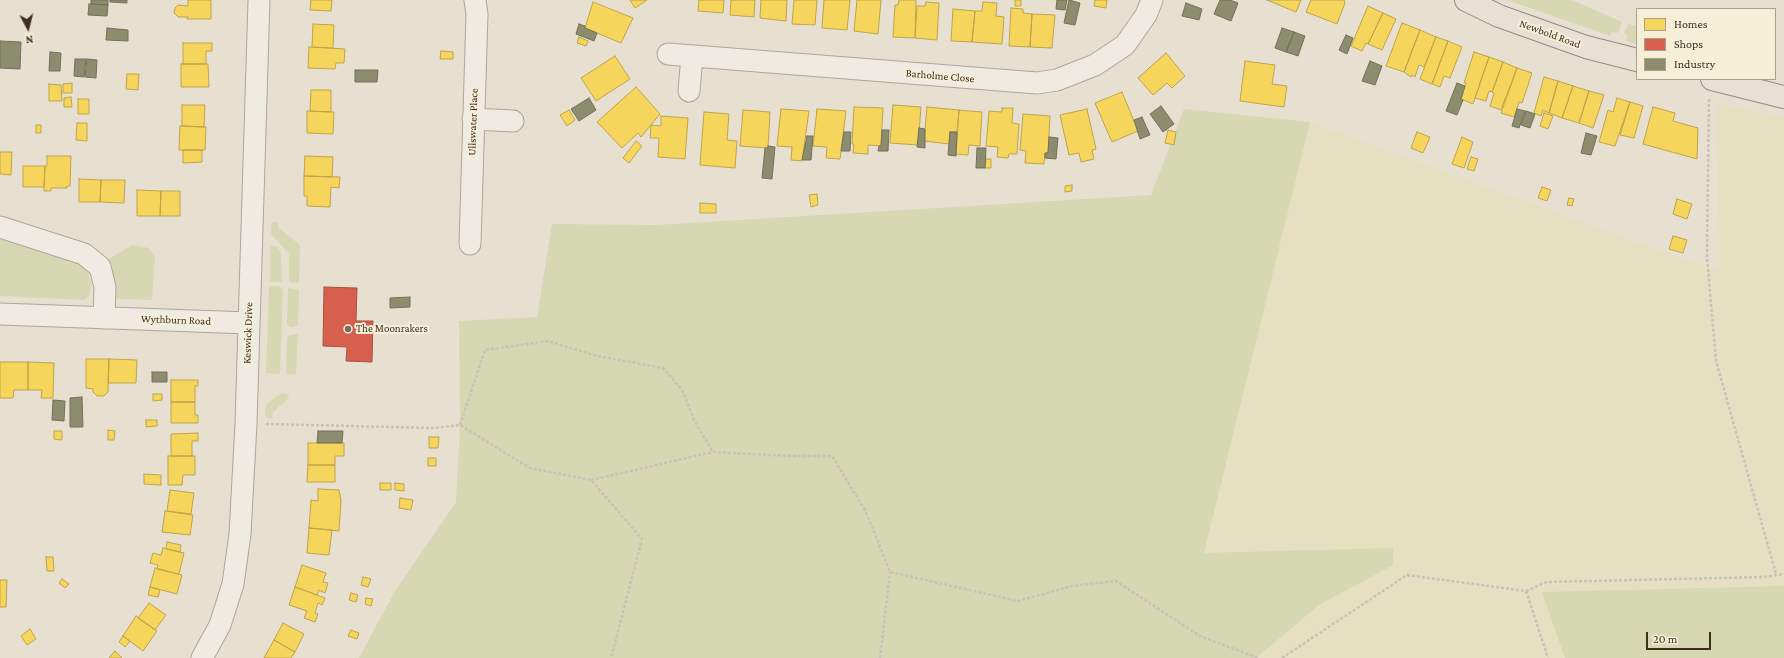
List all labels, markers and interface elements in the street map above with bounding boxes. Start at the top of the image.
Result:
north arrow [8,8,48,48]
legend [1636,8,1776,80]
street label: Newbold Road [1518,17,1582,51]
text: Homes [1674,17,1707,31]
text: N [25,33,34,46]
text: Shops [1674,37,1703,51]
text: Industry [1674,57,1715,71]
street label: Barholme Close [905,66,975,86]
street label: Ullswater Place [465,88,481,156]
street label: Keswick Drive [240,302,256,364]
street label: Wythburn Road [141,312,211,328]
place label: The Moonrakers [356,322,428,336]
marker: The Moonrakers [343,324,353,334]
scale bar [1648,624,1713,650]
text: 20 m [1653,632,1677,646]

